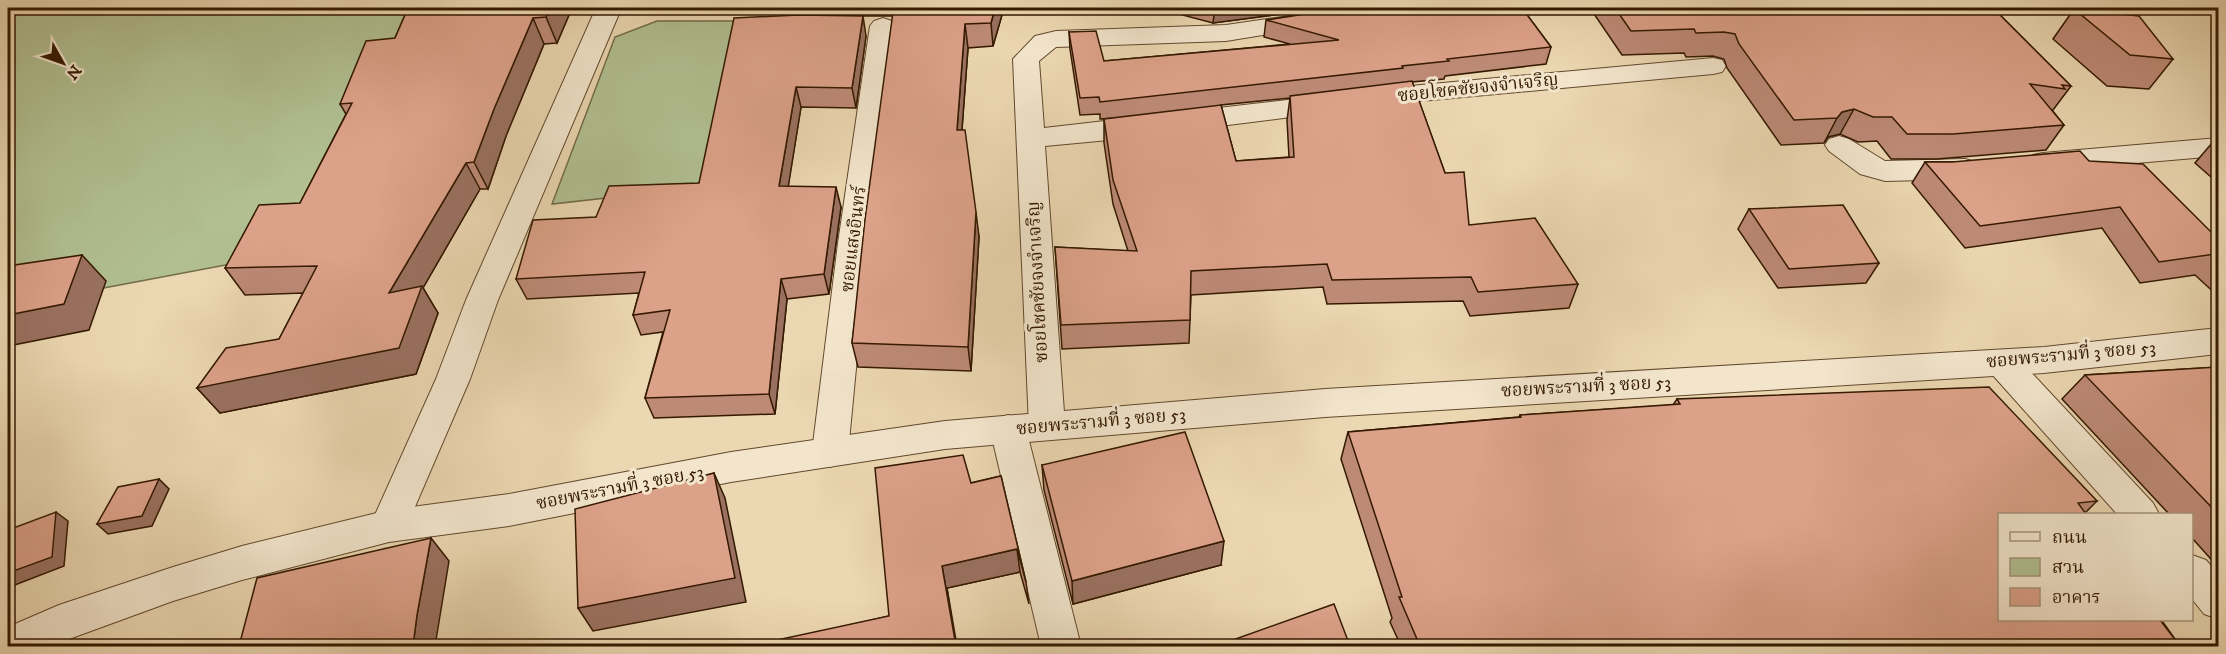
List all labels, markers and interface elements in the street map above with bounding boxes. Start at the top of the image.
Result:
north arrow [33,33,93,93]
text: N [62,61,86,83]
street label: ซอยโชคชัยจงจำเจริญ [1396,66,1559,107]
street label: ซอยแสงอินทร์ [836,184,872,293]
street label: ซอยโชคชัยจงจำเจริญ [1020,201,1053,363]
street label: ซอยพระรามที่ 3 ซอย 53 [1985,333,2157,373]
street label: ซอยพระรามที่ 3 ซอย 53 [1500,368,1672,402]
street label: ซอยพระรามที่ 3 ซอย 53 [1015,400,1187,440]
street label: ซอยพระรามที่ 3 ซอย 53 [534,457,706,515]
legend [1998,513,2193,621]
text: ถนน [2052,527,2087,549]
text: สวน [2052,557,2084,579]
text: อาคาร [2052,587,2101,609]

